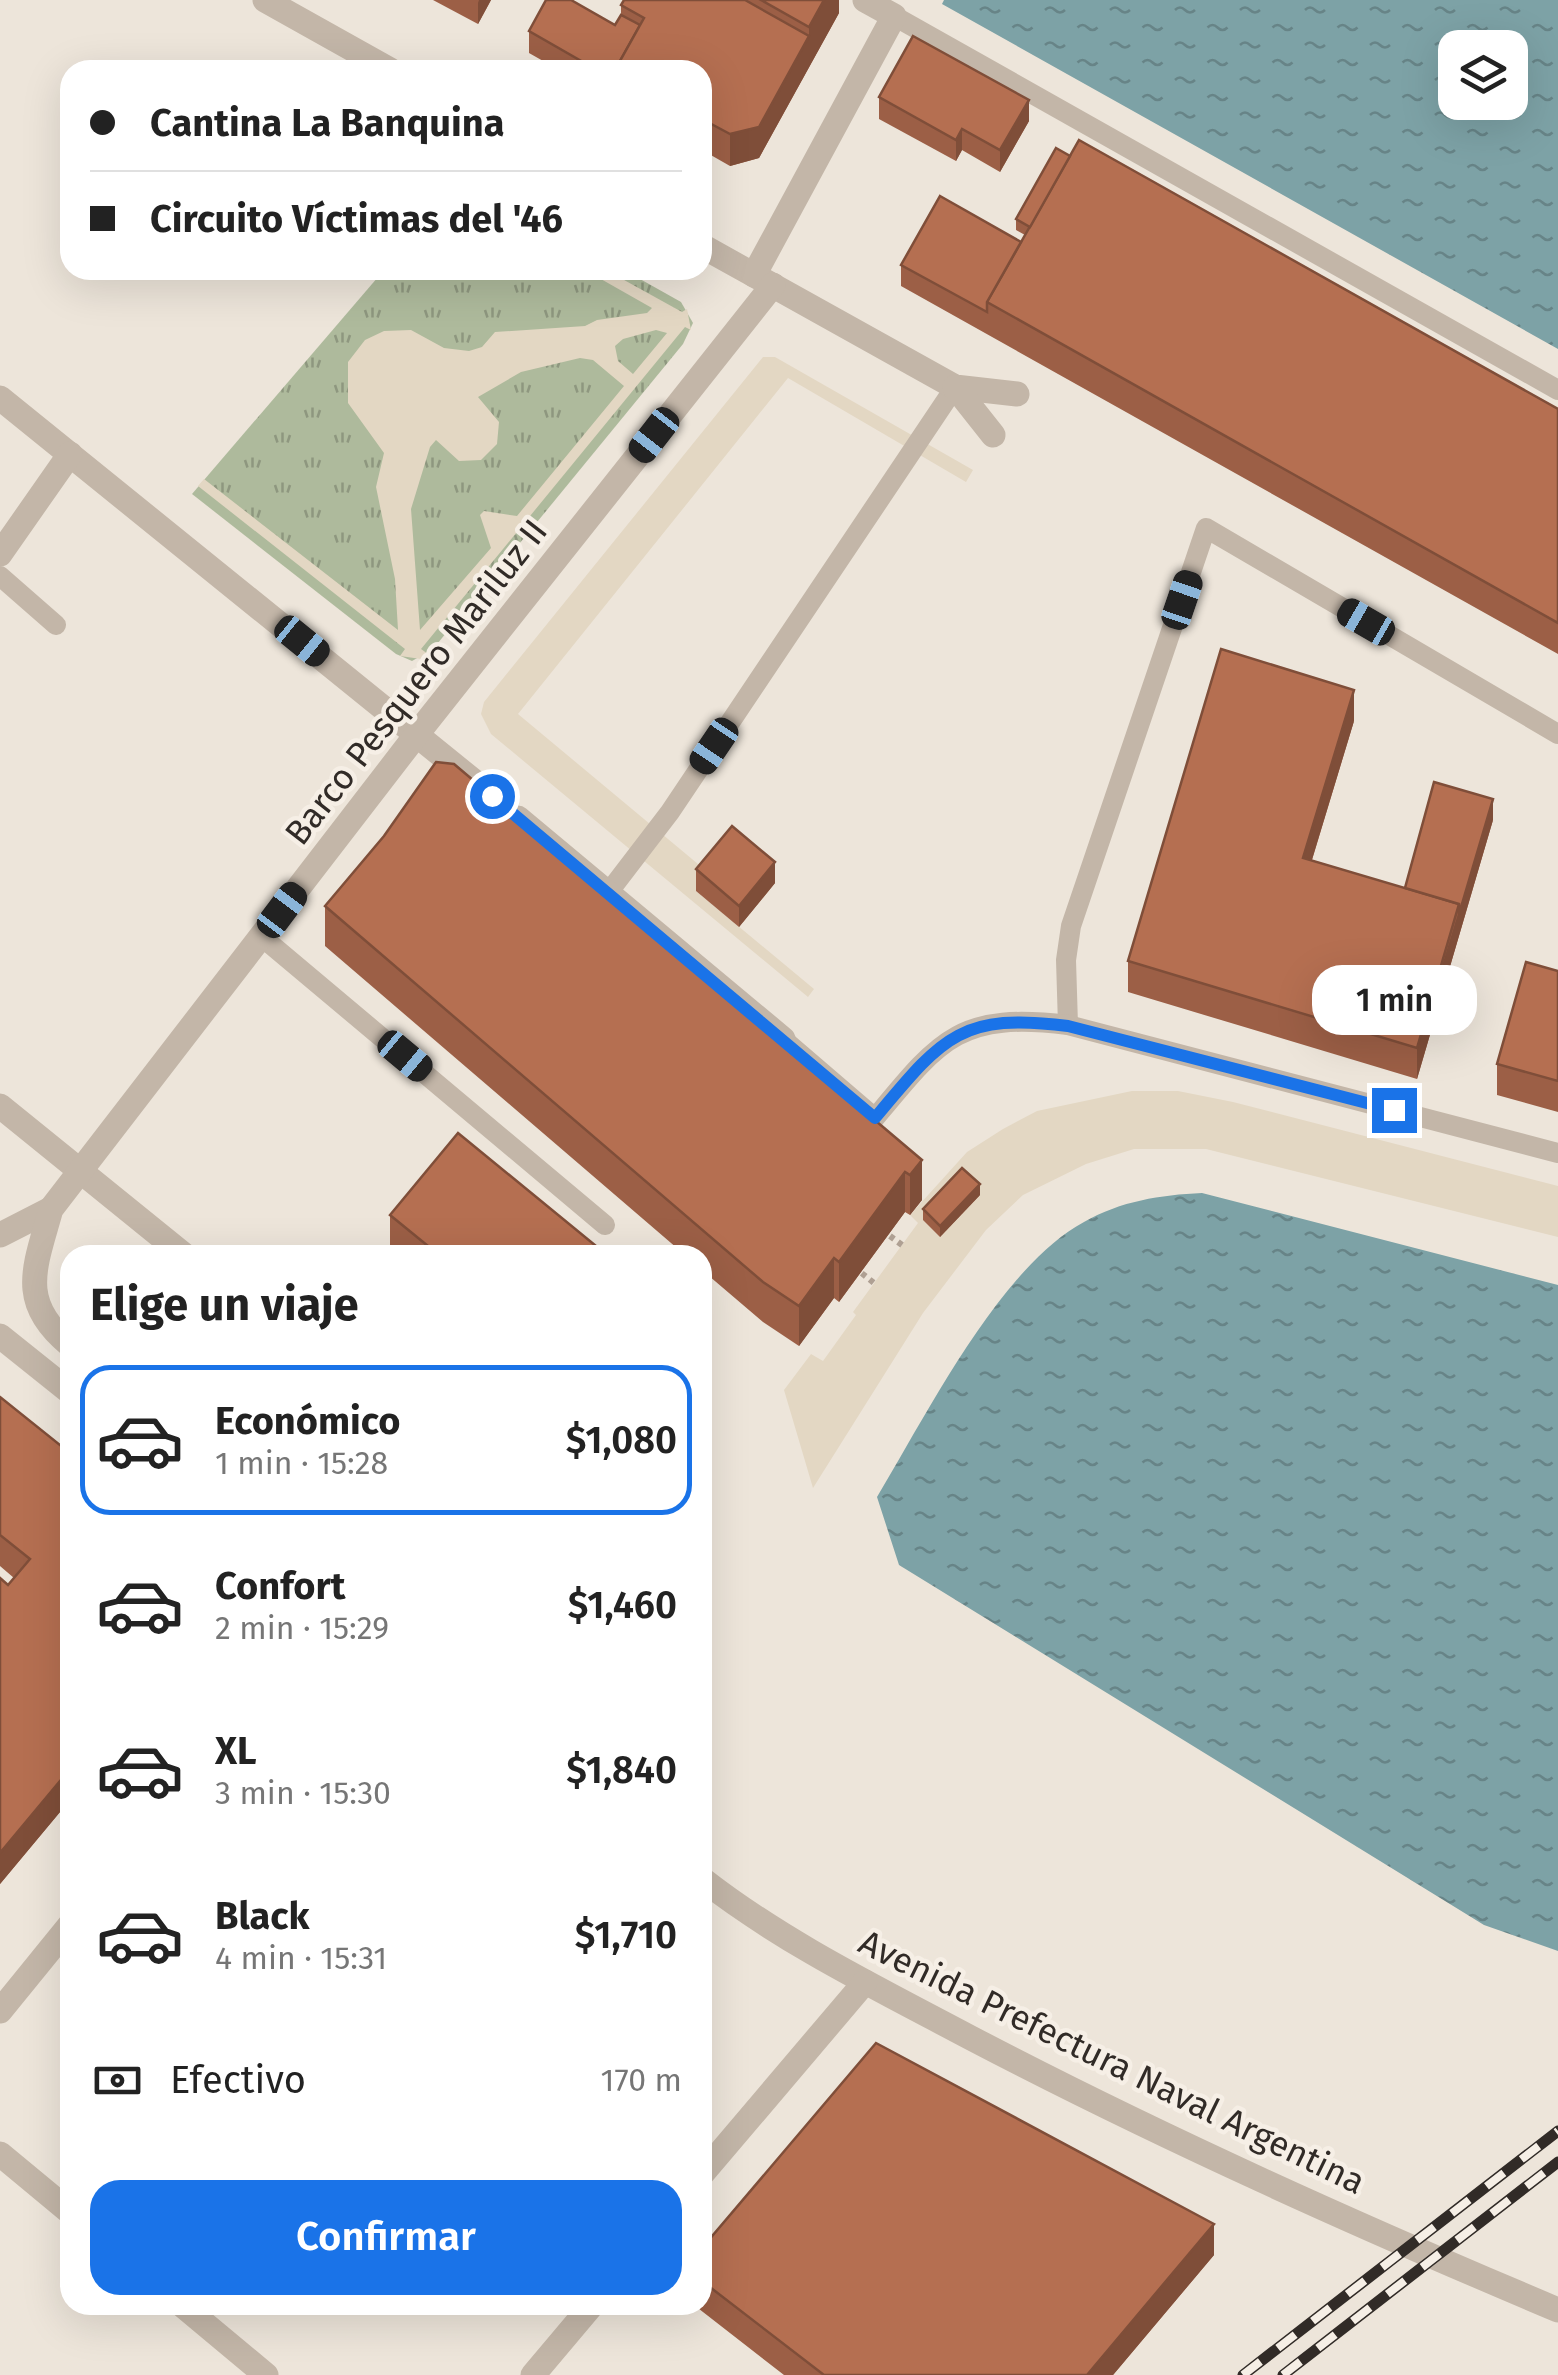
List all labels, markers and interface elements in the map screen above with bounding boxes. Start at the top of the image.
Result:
map controls [1438,30,1528,120]
button: layers [1438,30,1528,120]
text: Cantina La Banquina [150,100,505,146]
text: Circuito Víctimas del '46 [150,196,563,242]
car [624,402,684,468]
street label: Barco Pesquero Mariluz II [276,511,556,853]
car [1158,567,1206,633]
car [1333,594,1399,650]
car [269,610,335,672]
car [685,713,743,779]
route start [470,774,515,819]
car [252,877,312,943]
callout: 1 min [1312,965,1476,1035]
text: 1 min [1356,981,1433,1019]
car [372,1025,438,1087]
route end [1372,1088,1417,1133]
text: Elige un viaje [90,1278,358,1332]
icon: car [95,1395,185,1485]
text: Económico [215,1398,400,1444]
text: $1,080 [566,1417,677,1463]
text: 1 min · 15:28 [215,1444,388,1482]
icon: car [95,1560,185,1650]
text: Confort [215,1563,345,1609]
text: $1,460 [568,1582,677,1628]
text: 2 min · 15:29 [215,1609,389,1647]
icon: car [95,1725,185,1815]
text: XL [215,1728,257,1774]
text: $1,840 [566,1747,677,1793]
text: 3 min · 15:30 [215,1774,391,1812]
icon: car [95,1890,185,1980]
text: Black [215,1893,310,1939]
text: $1,710 [575,1912,677,1958]
street label: Avenida Prefectura Naval Argentina [852,1921,1372,2203]
text: 4 min · 15:31 [215,1939,387,1977]
icon: cash [90,2053,145,2108]
text: Efectivo [170,2057,306,2103]
text: 170 m [601,2061,682,2099]
button: Confirmar [90,2180,682,2295]

